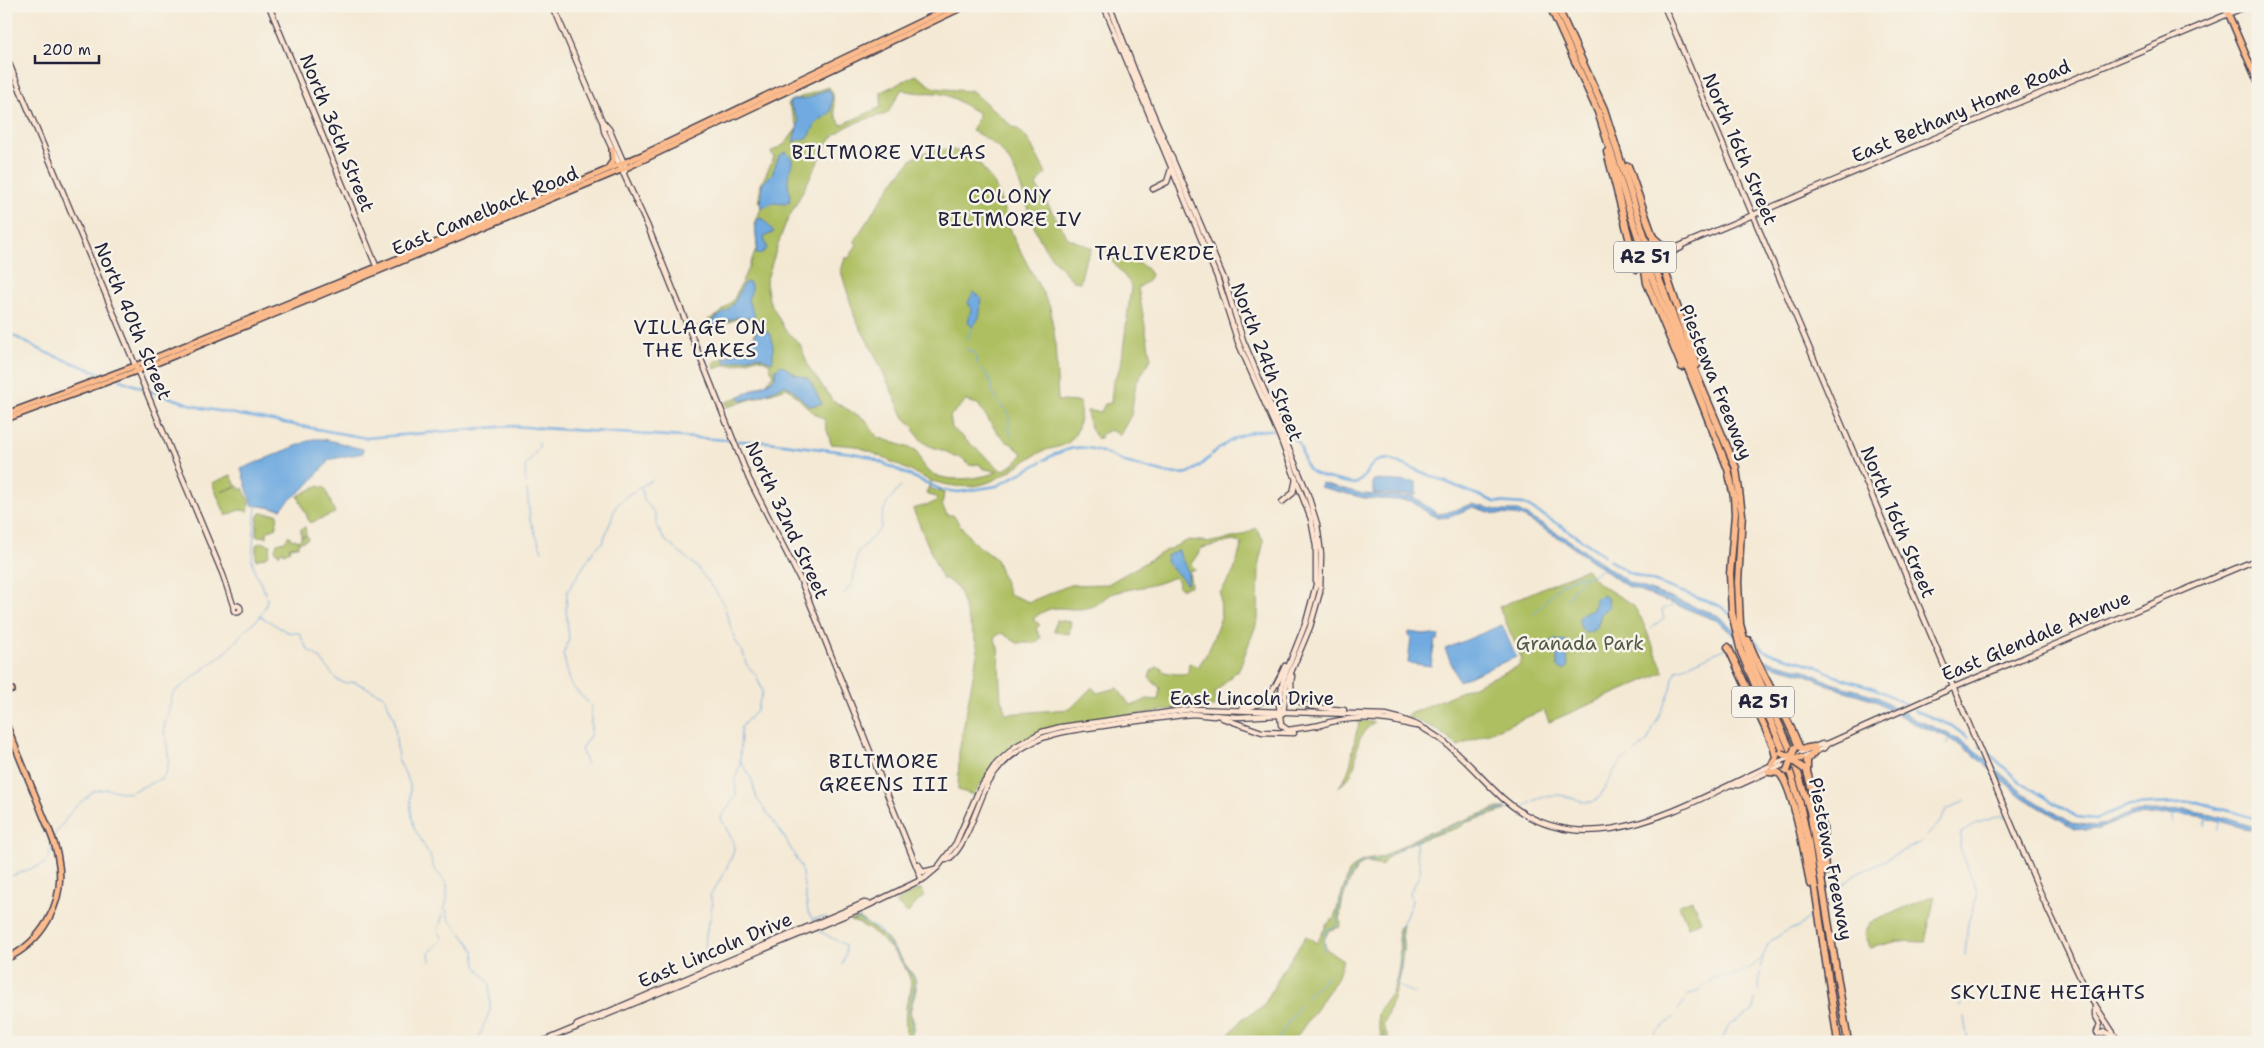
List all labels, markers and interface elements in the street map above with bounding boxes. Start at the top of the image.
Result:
scale bar [35,32,99,64]
text: 200 m [42,40,91,60]
street label: North 36th Street [294,50,380,216]
street label: East Bethany Home Road [1848,54,2074,168]
street label: North 16th Street [1697,69,1783,229]
district label: BILTMORE VILLAS [791,139,987,165]
street label: East Camelback Road [388,160,582,262]
district label: COLONY BILTMORE IV [938,183,1082,232]
street label: North 40th Street [88,238,178,404]
district label: TALIVERDE [1094,240,1216,266]
road number: AZ 51 [1614,242,1676,272]
street label: North 24th Street [1225,279,1309,445]
street label: Piestewa Freeway [1673,301,1759,463]
district label: VILLAGE ON THE LAKES [633,314,767,363]
street label: North 32nd Street [740,437,834,603]
street label: North 16th Street [1855,442,1941,602]
street label: East Glendale Avenue [1938,585,2134,687]
park label: Granada Park [1516,631,1644,656]
street label: East Lincoln Drive [1170,686,1334,711]
road number: AZ 51 [1732,686,1794,718]
district label: BILTMORE GREENS III [819,748,949,797]
street label: Piestewa Freeway [1803,775,1859,943]
street label: East Lincoln Drive [634,906,796,994]
district label: SKYLINE HEIGHTS [1950,979,2146,1005]

